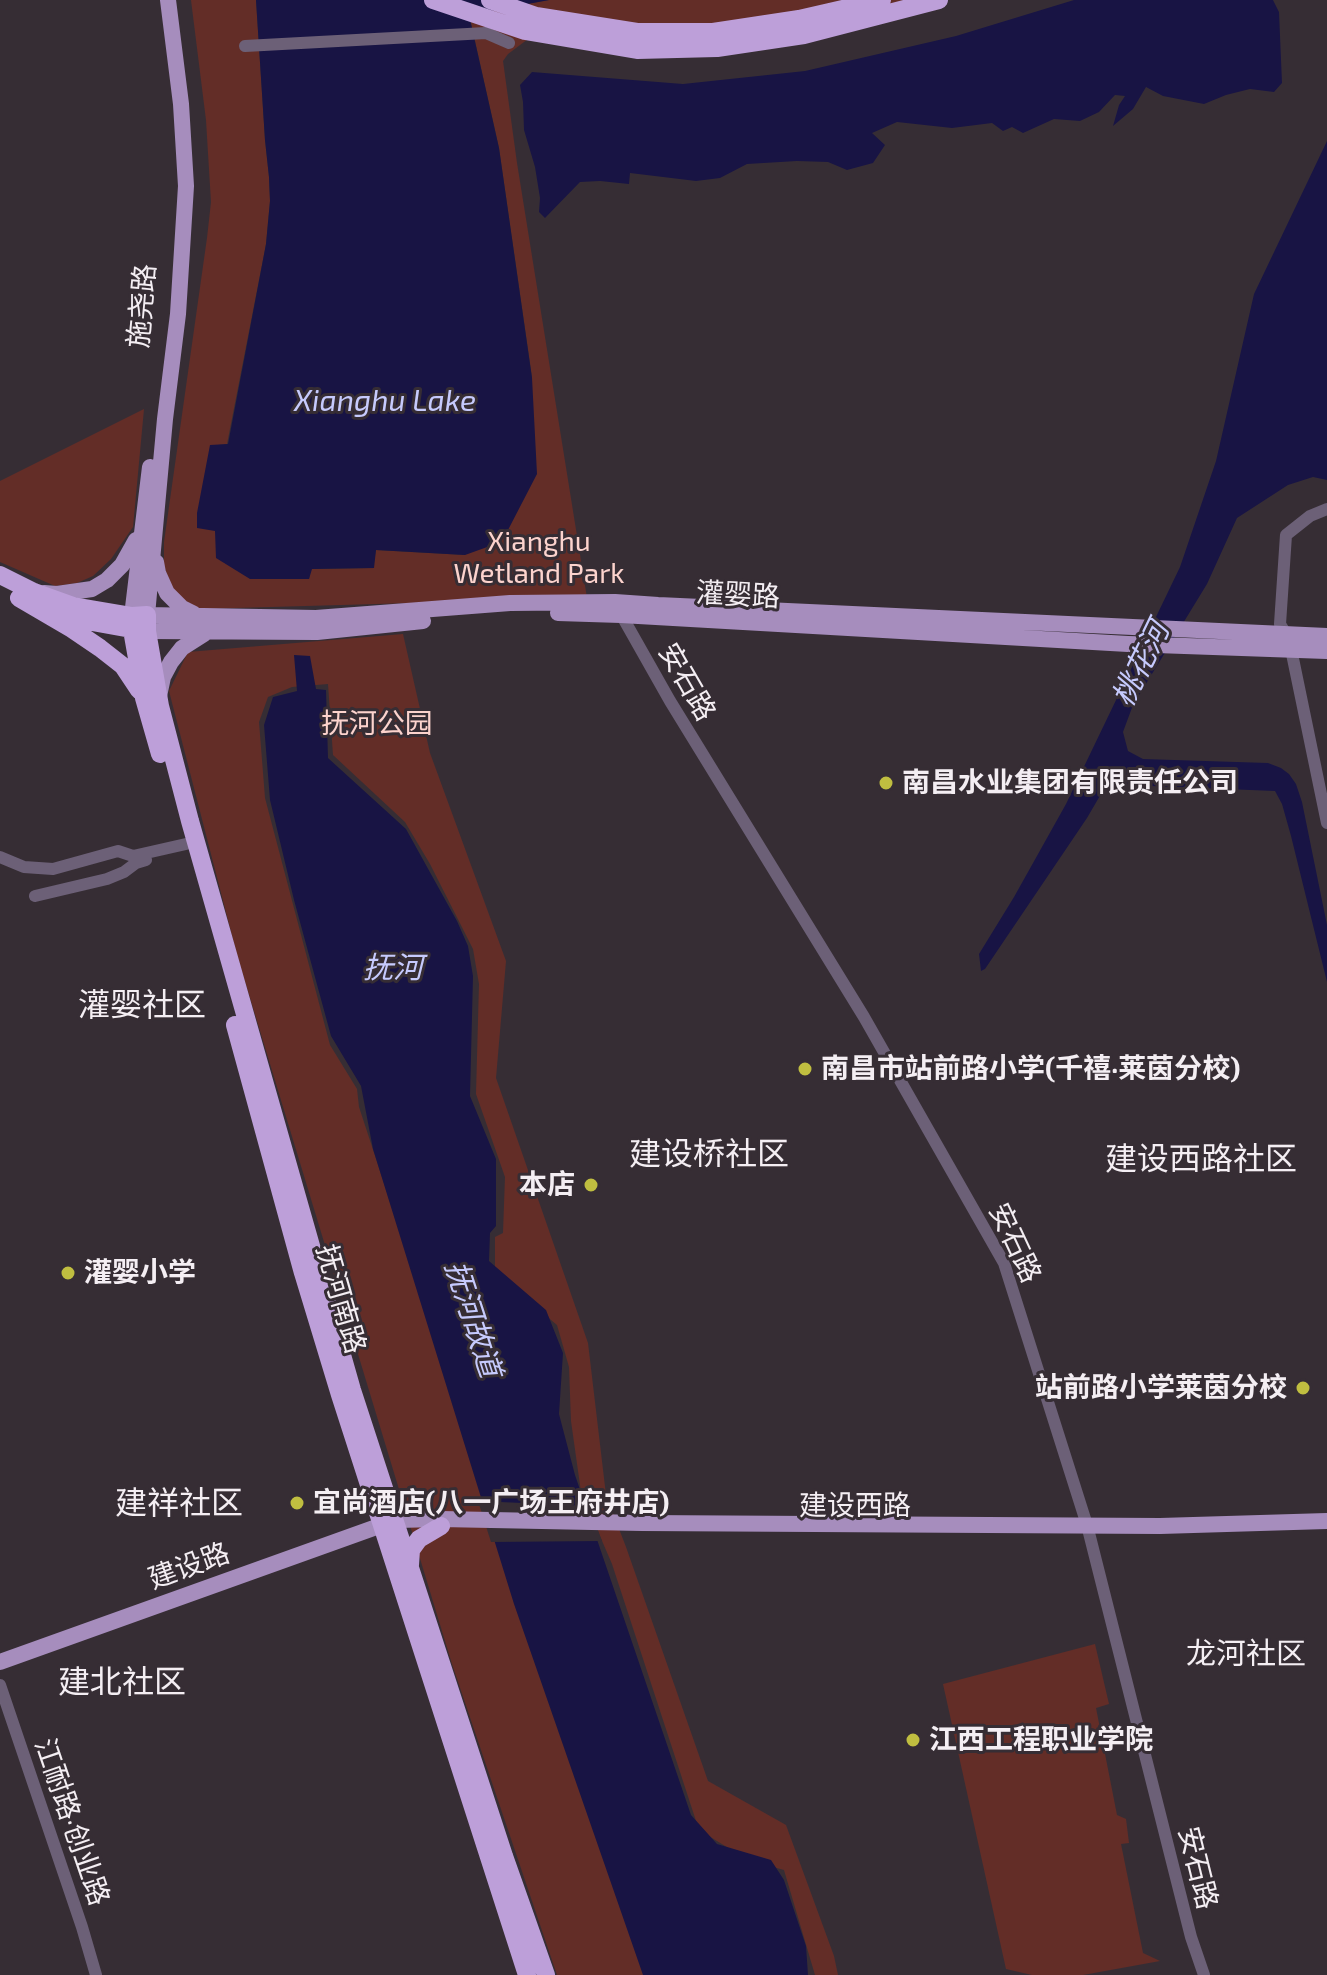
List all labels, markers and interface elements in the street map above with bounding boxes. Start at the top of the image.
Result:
street label: 施尧路 [122,263,162,349]
water label: Xianghu Lake [294,383,476,419]
park label: Xianghu Wetland Park [453,525,625,591]
street label: 灌婴路 [695,576,781,614]
water label: 桃花河 [1105,616,1177,712]
street label: 安石路 [651,637,723,727]
park label: 抚河公园 [321,707,433,741]
place label: 南昌水业集团有限责任公司 [902,766,1238,800]
marker: 南昌水业集团有限责任公司 [877,774,895,792]
water label: 抚河 [363,950,423,986]
district label: 灌婴社区 [78,986,206,1024]
place label: 南昌市站前路小学(千禧·莱茵分校) [821,1052,1241,1086]
marker: 南昌市站前路小学(千禧·莱茵分校) [796,1060,814,1078]
district label: 建设桥社区 [629,1135,789,1173]
district label: 建设西路社区 [1105,1140,1297,1178]
place label: 本店 [519,1168,575,1202]
marker: 本店 [582,1176,600,1194]
street label: 安石路 [982,1198,1048,1288]
street label: 抚河南路 [309,1241,373,1357]
place label: 灌婴小学 [84,1256,196,1290]
water label: 抚河故道 [437,1256,509,1382]
marker: 灌婴小学 [59,1264,77,1282]
place label: 站前路小学莱茵分校 [1035,1371,1287,1405]
marker: 站前路小学莱茵分校 [1294,1379,1312,1397]
district label: 建祥社区 [115,1484,243,1522]
place label: 宜尚酒店(八一广场王府井店) [313,1486,669,1520]
street label: 建设西路 [799,1489,911,1523]
marker: 宜尚酒店(八一广场王府井店) [288,1494,306,1512]
street label: 建设路 [144,1536,234,1596]
district label: 龙河社区 [1186,1636,1306,1672]
district label: 建北社区 [58,1663,186,1701]
place label: 江西工程职业学院 [929,1723,1153,1757]
marker: 江西工程职业学院 [904,1731,922,1749]
street label: 江耐路·创业路 [28,1734,116,1910]
street label: 安石路 [1172,1823,1224,1913]

